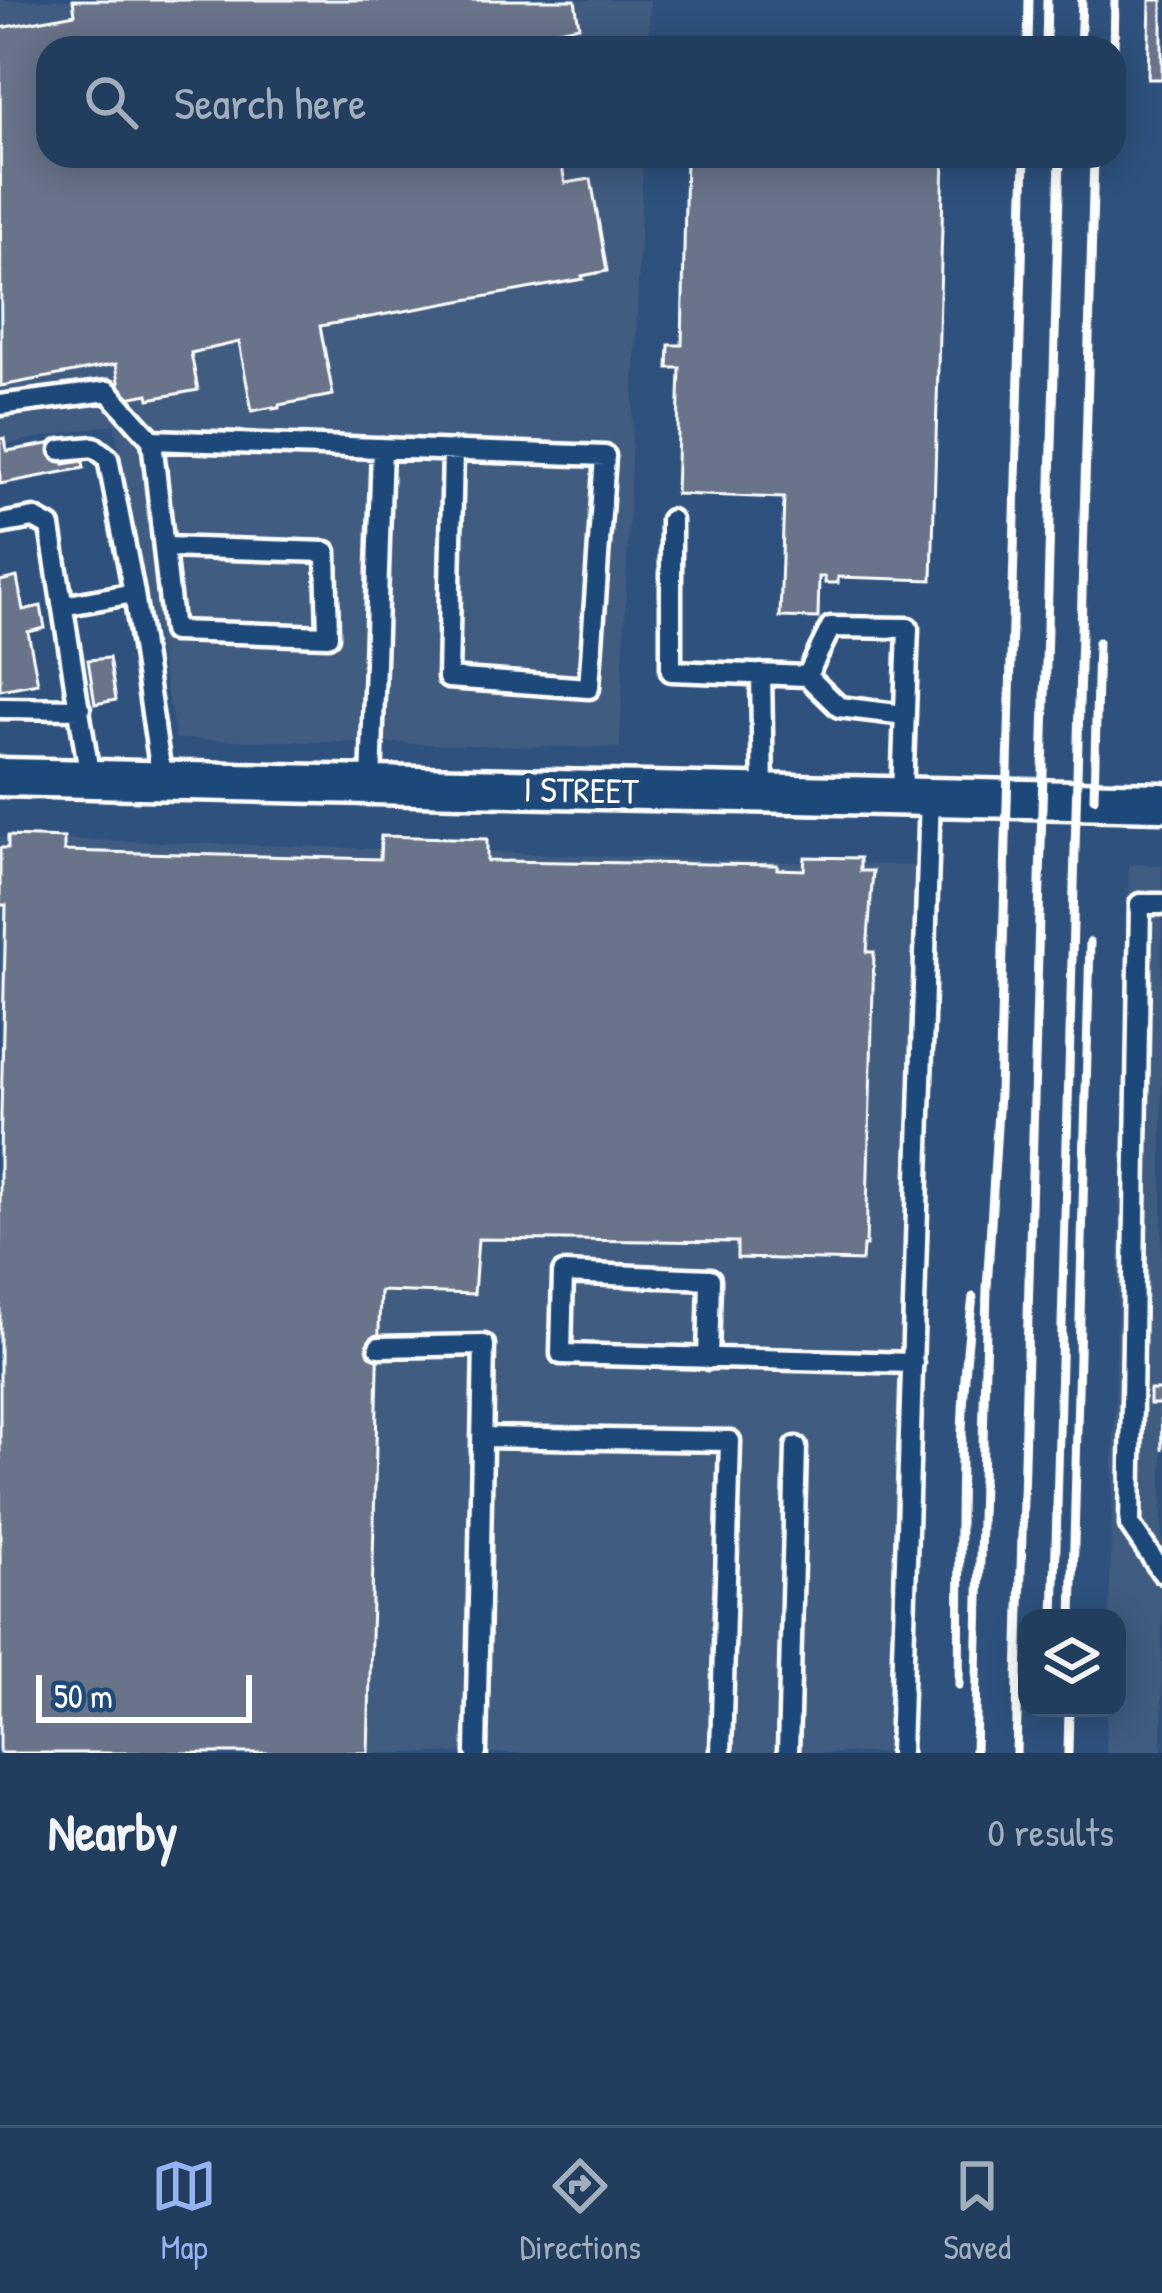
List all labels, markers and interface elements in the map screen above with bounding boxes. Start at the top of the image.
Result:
search box [36,36,1126,168]
icon: search [78,69,144,135]
text: Search here [174,72,366,133]
street label: I STREET [523,763,640,815]
map controls [1018,1609,1126,1717]
button: layers [1018,1609,1126,1717]
scale bar [36,1669,252,1722]
text: 50 m [54,1674,113,1718]
text: Nearby [48,1797,178,1866]
text: 0 results [988,1805,1114,1858]
tab: Map [151,2153,217,2269]
tab: Directions [520,2153,641,2269]
tab: Saved [943,2153,1011,2269]

